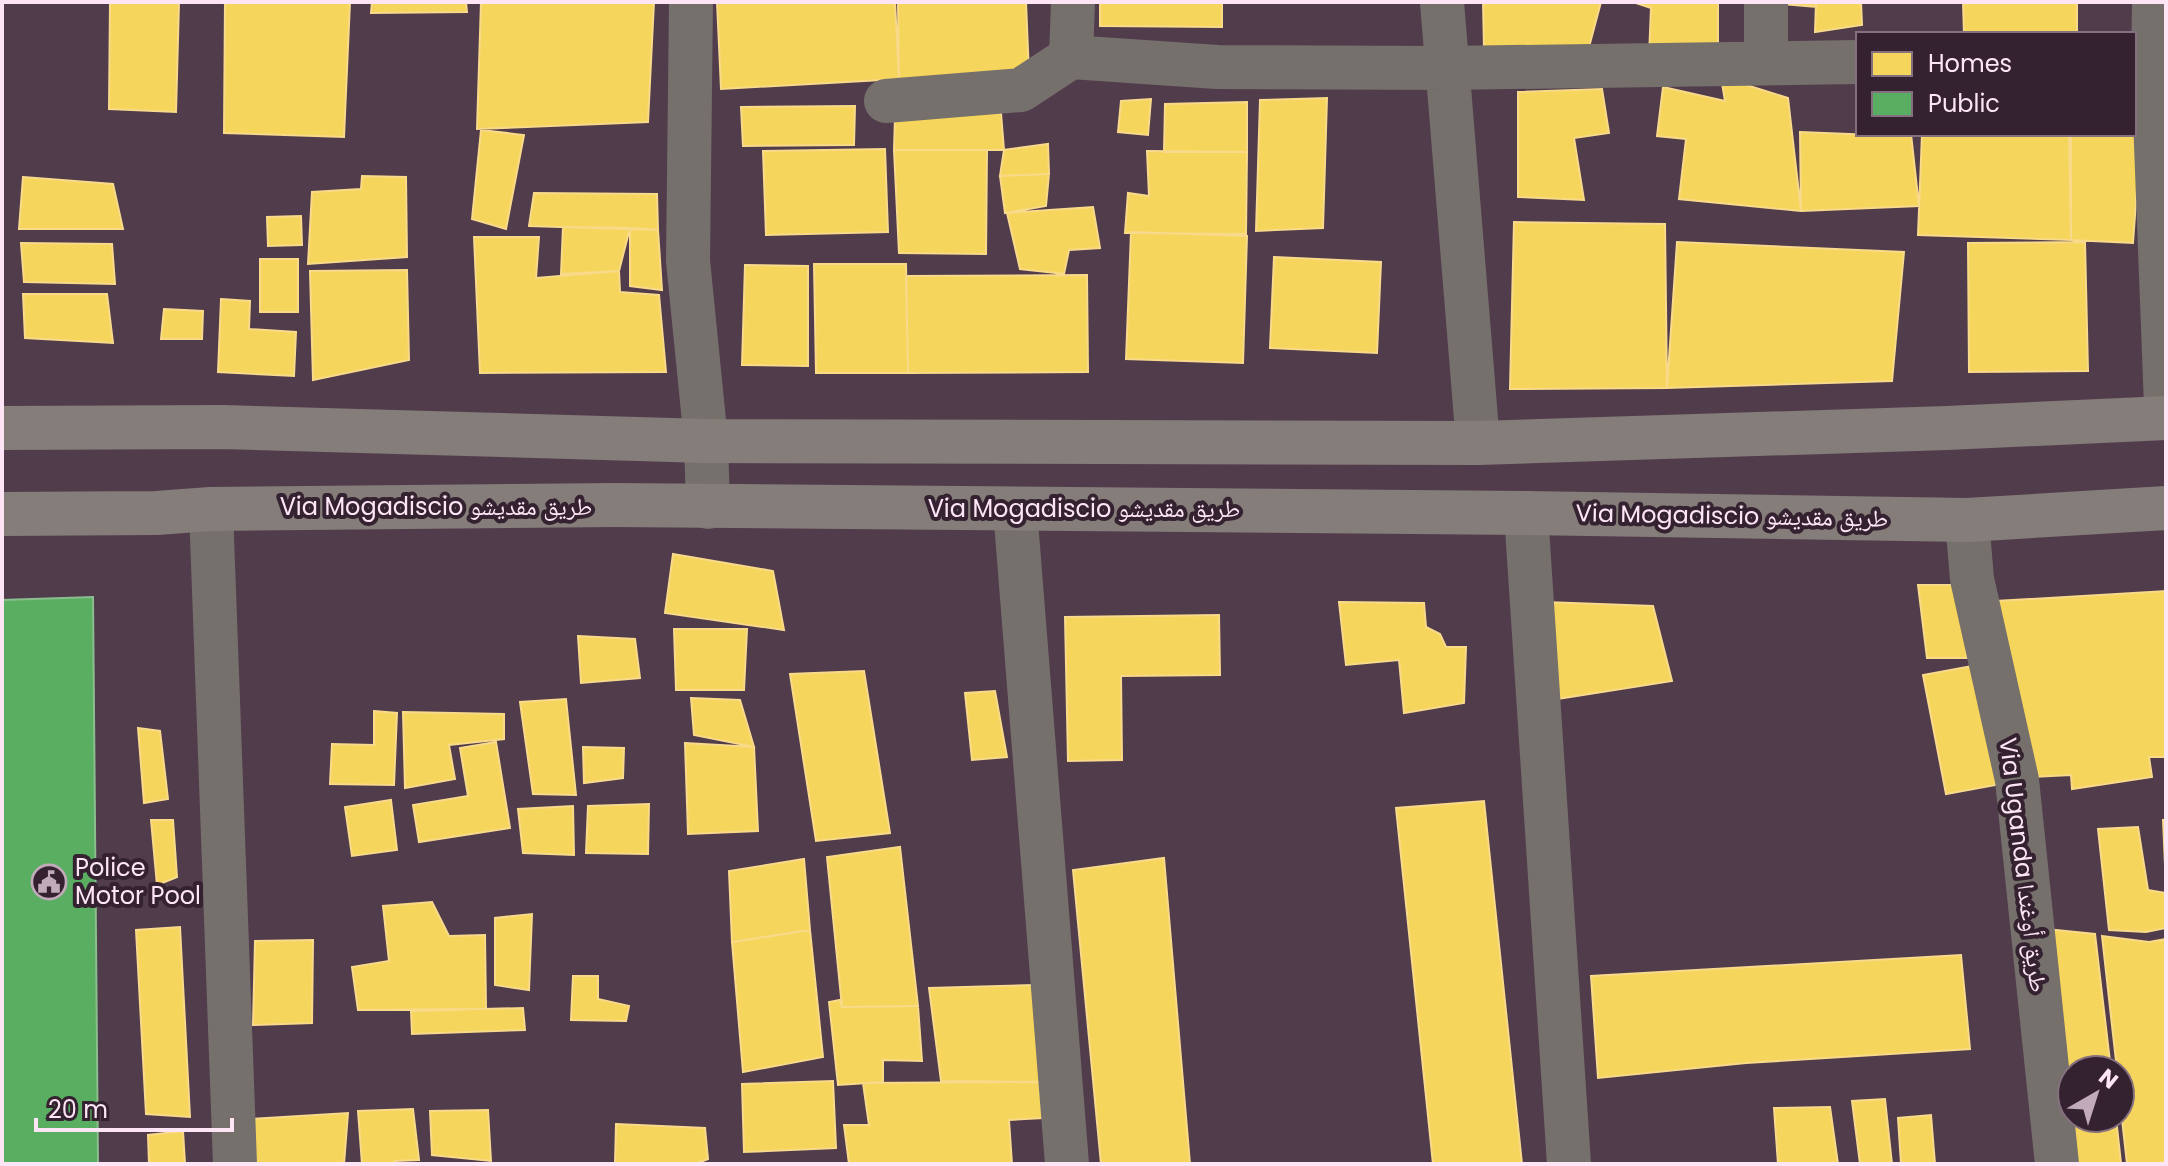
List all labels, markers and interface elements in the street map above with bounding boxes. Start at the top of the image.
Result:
legend [1856,32,2136,136]
text: Homes [1928,47,2012,80]
text: Public [1928,87,2000,120]
street label: Via Mogadiscio طريق مقديشو [280,490,592,523]
street label: Via Mogadiscio طريق مقديشو [928,492,1240,525]
street label: Via Mogadiscio طريق مقديشو [1575,496,1889,535]
street label: Via Uganda طريق أوغندا [1991,736,2055,994]
place label: Police Motor Pool [75,851,201,912]
public building icon: Police Motor Pool [30,863,68,901]
north arrow [2056,1054,2136,1134]
text: N [2092,1062,2124,1096]
scale bar [36,1082,232,1132]
text: 20 m [48,1093,108,1126]

